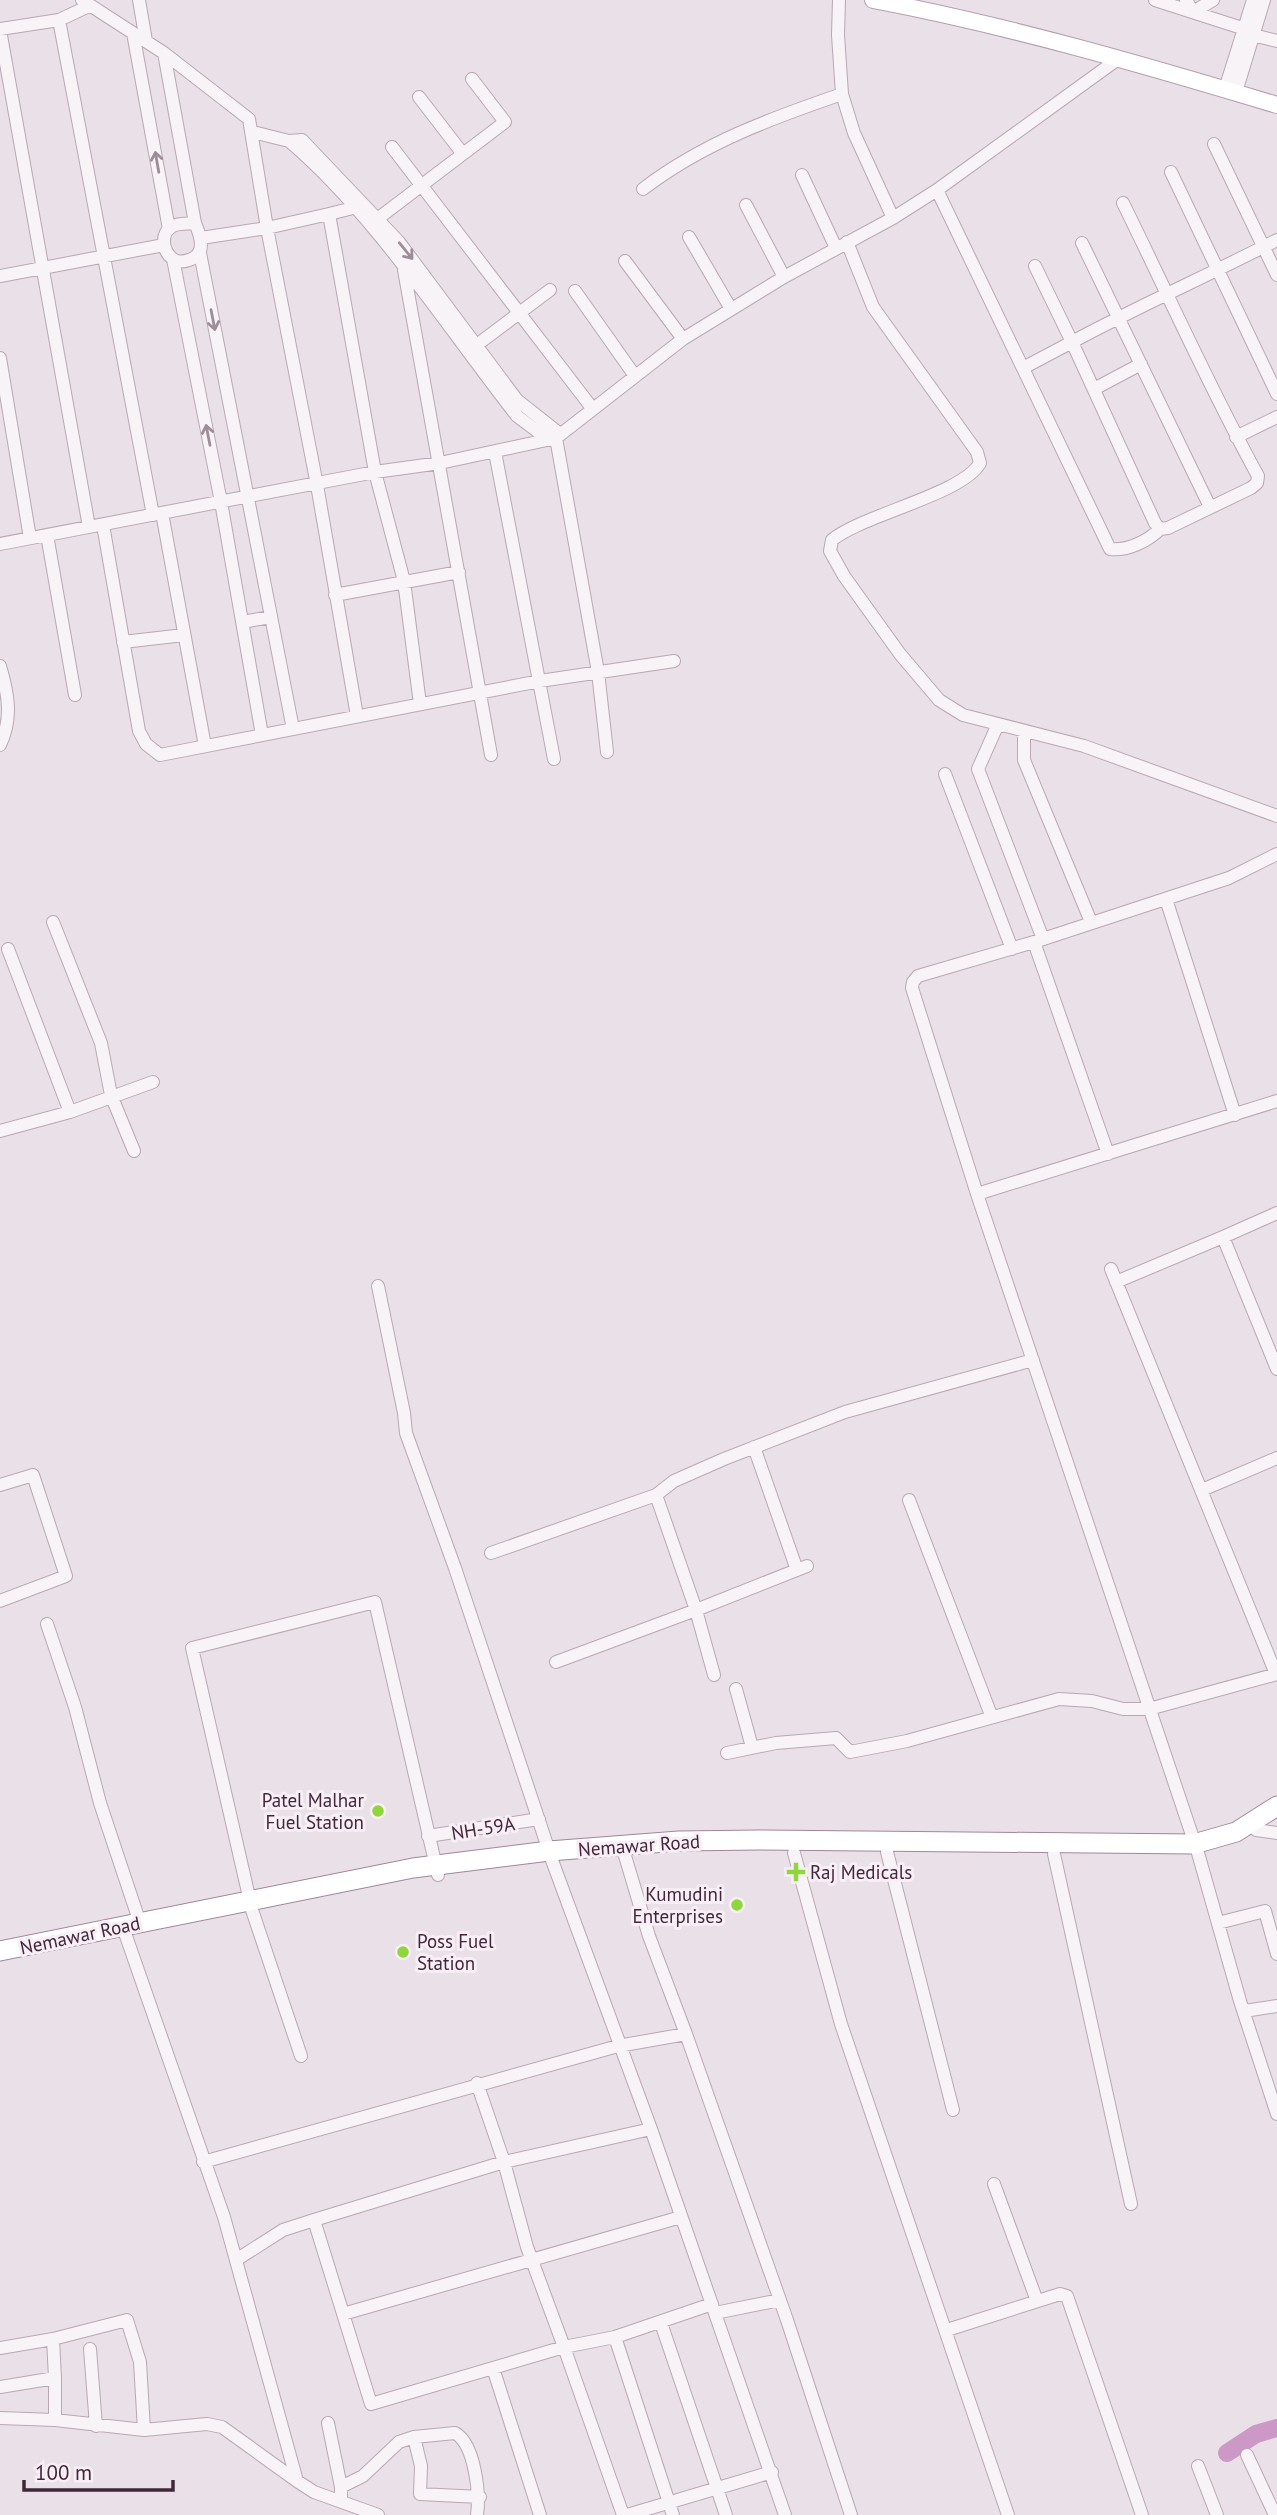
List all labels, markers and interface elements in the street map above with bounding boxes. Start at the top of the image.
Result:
one-way arrow [149,151,163,173]
one-way arrow [398,242,414,260]
one-way arrow [207,308,220,331]
one-way arrow [200,424,214,447]
place label: Patel Malhar Fuel Station [262,1788,365,1834]
marker: Patel Malhar Fuel Station [370,1803,386,1819]
street label: NH-59A [449,1811,517,1845]
street label: Nemawar Road [577,1829,701,1861]
place label: Raj Medicals [810,1860,912,1884]
marker: Raj Medicals [788,1864,804,1880]
place label: Kumudini Enterprises [633,1882,723,1928]
marker: Kumudini Enterprises [729,1897,745,1913]
street label: Nemawar Road [18,1911,142,1959]
place label: Poss Fuel Station [417,1929,494,1975]
marker: Poss Fuel Station [395,1944,411,1960]
scale bar [24,2448,173,2492]
text: 100 m [35,2459,92,2486]

